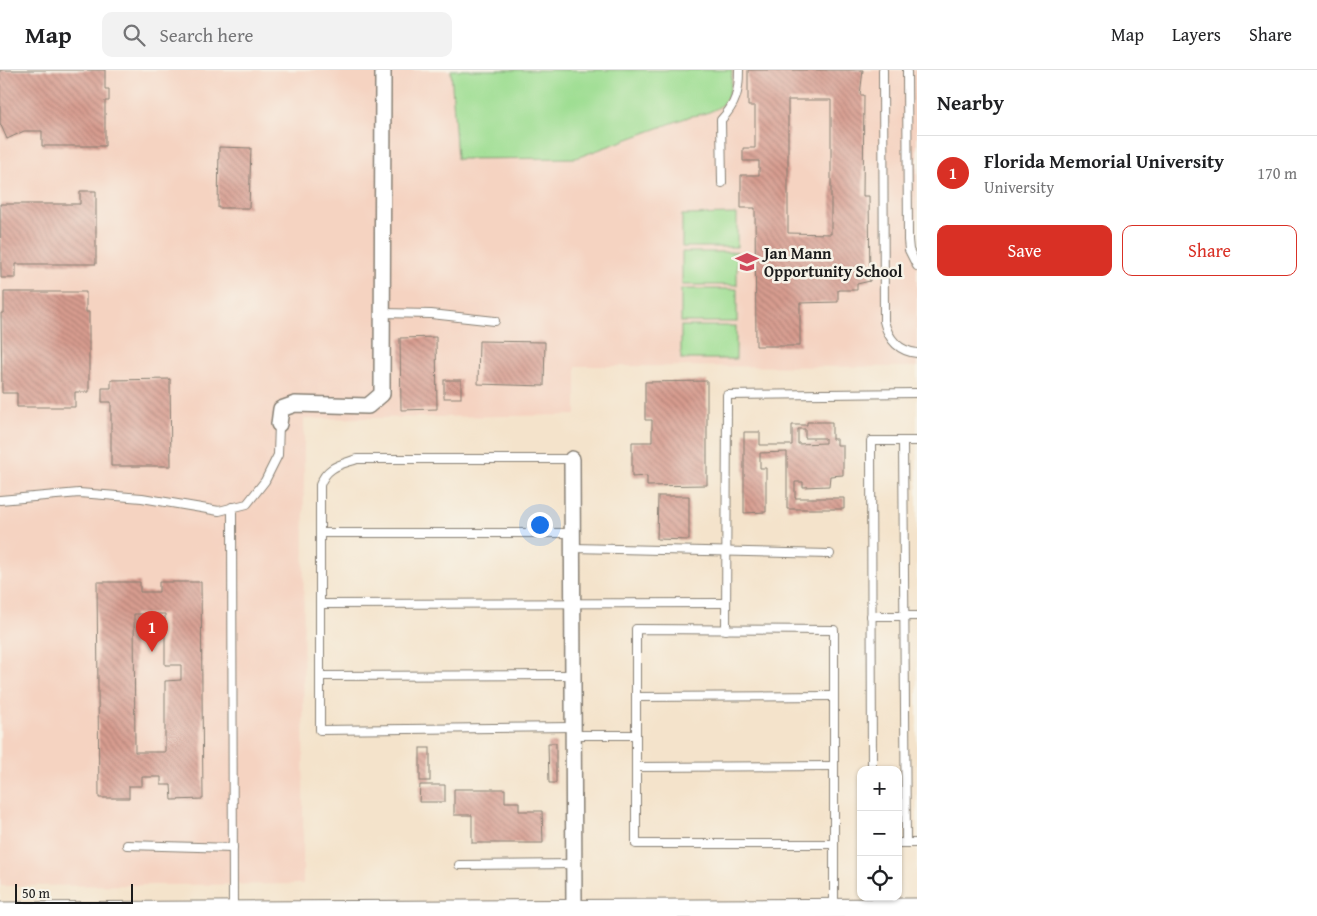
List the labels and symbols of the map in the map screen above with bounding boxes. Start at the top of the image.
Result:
place label: Jan Mann Opportunity School [761,241,903,283]
school or university icon: Jan Mann Opportunity School [734,249,760,275]
your location [527,512,553,538]
pin: 1 [136,611,168,652]
scale bar [15,881,132,904]

